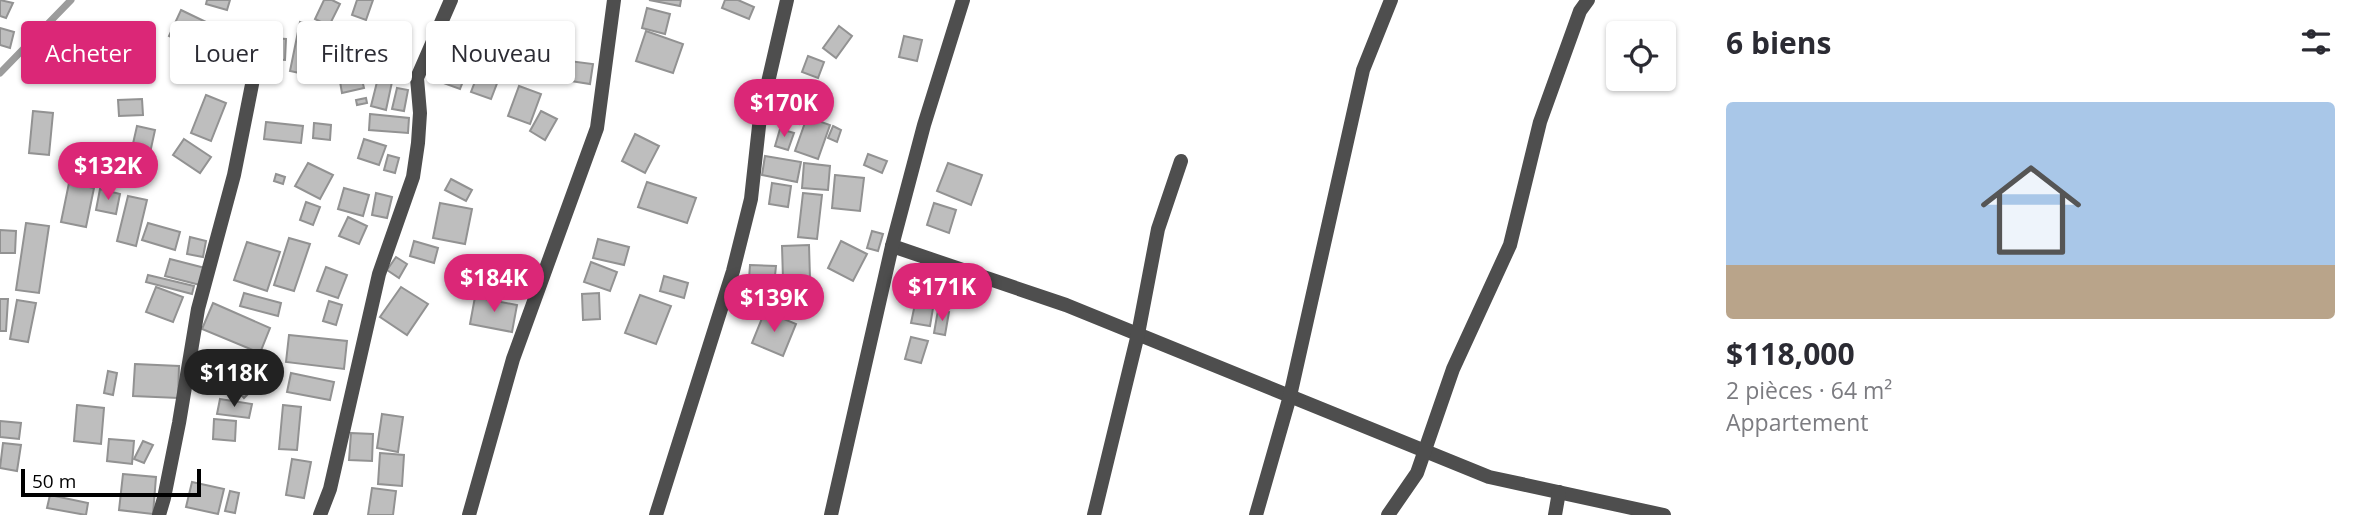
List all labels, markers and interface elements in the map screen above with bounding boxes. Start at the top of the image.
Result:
chip: Acheter [21,21,156,84]
chip: Louer [170,21,283,84]
chip: Filtres [297,21,412,84]
chip: Nouveau [426,21,575,84]
map controls [1606,21,1676,91]
button: locate [1606,21,1676,91]
text: 6 biens [1726,22,1831,63]
icon: filters [2297,23,2335,61]
pin: $170K [735,80,833,139]
text: $170K [750,86,818,118]
pin: $132K [59,142,157,202]
icon: home [1968,147,2094,273]
text: $132K [74,149,142,181]
pin: $184K [445,254,543,314]
text: $184K [460,261,528,293]
pin: $171K [893,264,991,323]
text: $171K [908,270,976,302]
pin: $139K [725,274,823,334]
text: $139K [740,281,808,313]
text: $118,000 [1726,333,1855,374]
pin: $118K [185,350,283,409]
text: $118K [200,356,268,388]
text: 2 pièces · 64 m² [1726,374,1892,406]
text: Appartement [1726,406,1869,438]
scale bar [21,466,201,498]
text: 50 m [32,468,76,494]

